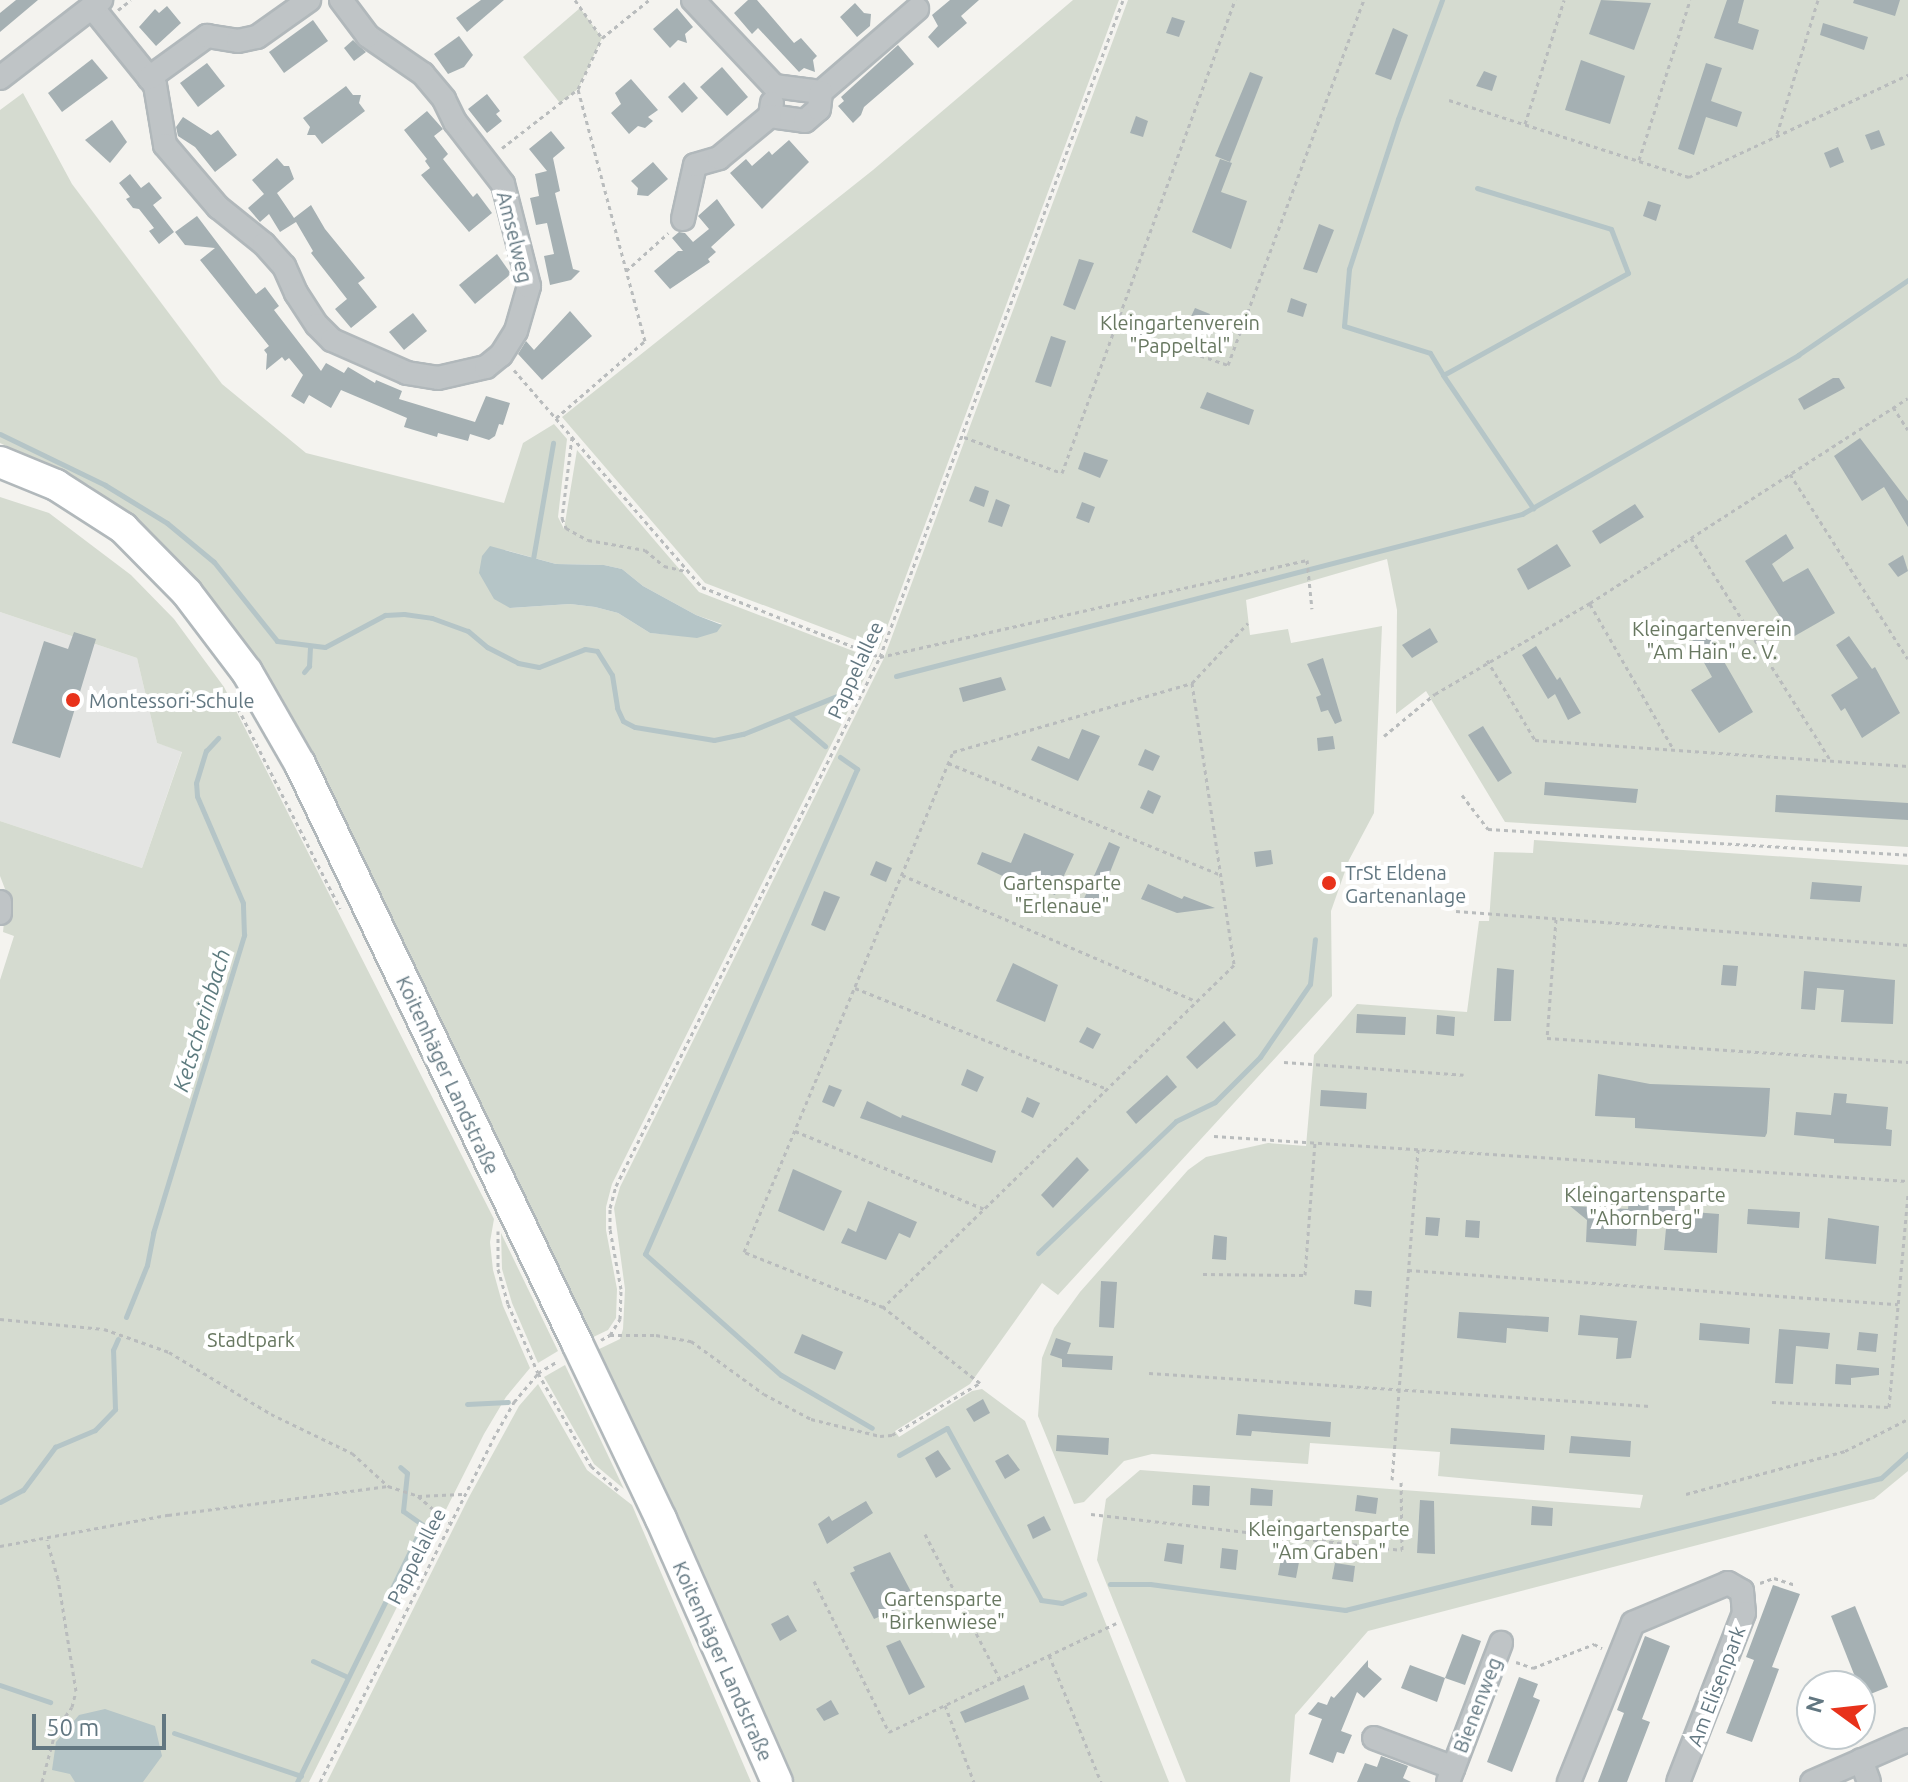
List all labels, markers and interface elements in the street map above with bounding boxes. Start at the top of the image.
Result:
street label: Amselweg [492,189,538,285]
park label: Kleingartenverein "Pappeltal" [1100,311,1260,358]
park label: Kleingartenverein "Am Hain" e. V. [1632,616,1792,663]
street label: Pappelallee [822,618,888,722]
place label: Montessori-Schule [89,688,255,712]
marker: Montessori-Schule [64,691,82,709]
place label: TrSt Eldena Gartenanlage [1345,860,1466,907]
park label: Gartensparte "Erlenaue" [1003,870,1121,917]
marker: TrSt Eldena Gartenanlage [1320,874,1338,892]
water label: Ketscherinbach [167,945,235,1095]
street label: Koitenhäger Landstraße [391,972,505,1178]
park label: Kleingartensparte "Ahornberg" [1564,1182,1726,1229]
park label: Stadtpark [207,1327,295,1351]
street label: Pappelallee [382,1504,450,1608]
park label: Kleingartensparte "Am Graben" [1248,1517,1410,1564]
street label: Koitenhäger Landstraße [668,1557,778,1765]
park label: Gartensparte "Birkenwiese" [881,1587,1005,1634]
street label: Am Elisenpark [1682,1622,1750,1750]
street label: Bienenweg [1448,1654,1506,1756]
north arrow [1796,1670,1876,1750]
text: N [1800,1693,1828,1715]
scale bar [36,1698,170,1748]
text: 50 m [46,1714,99,1741]

